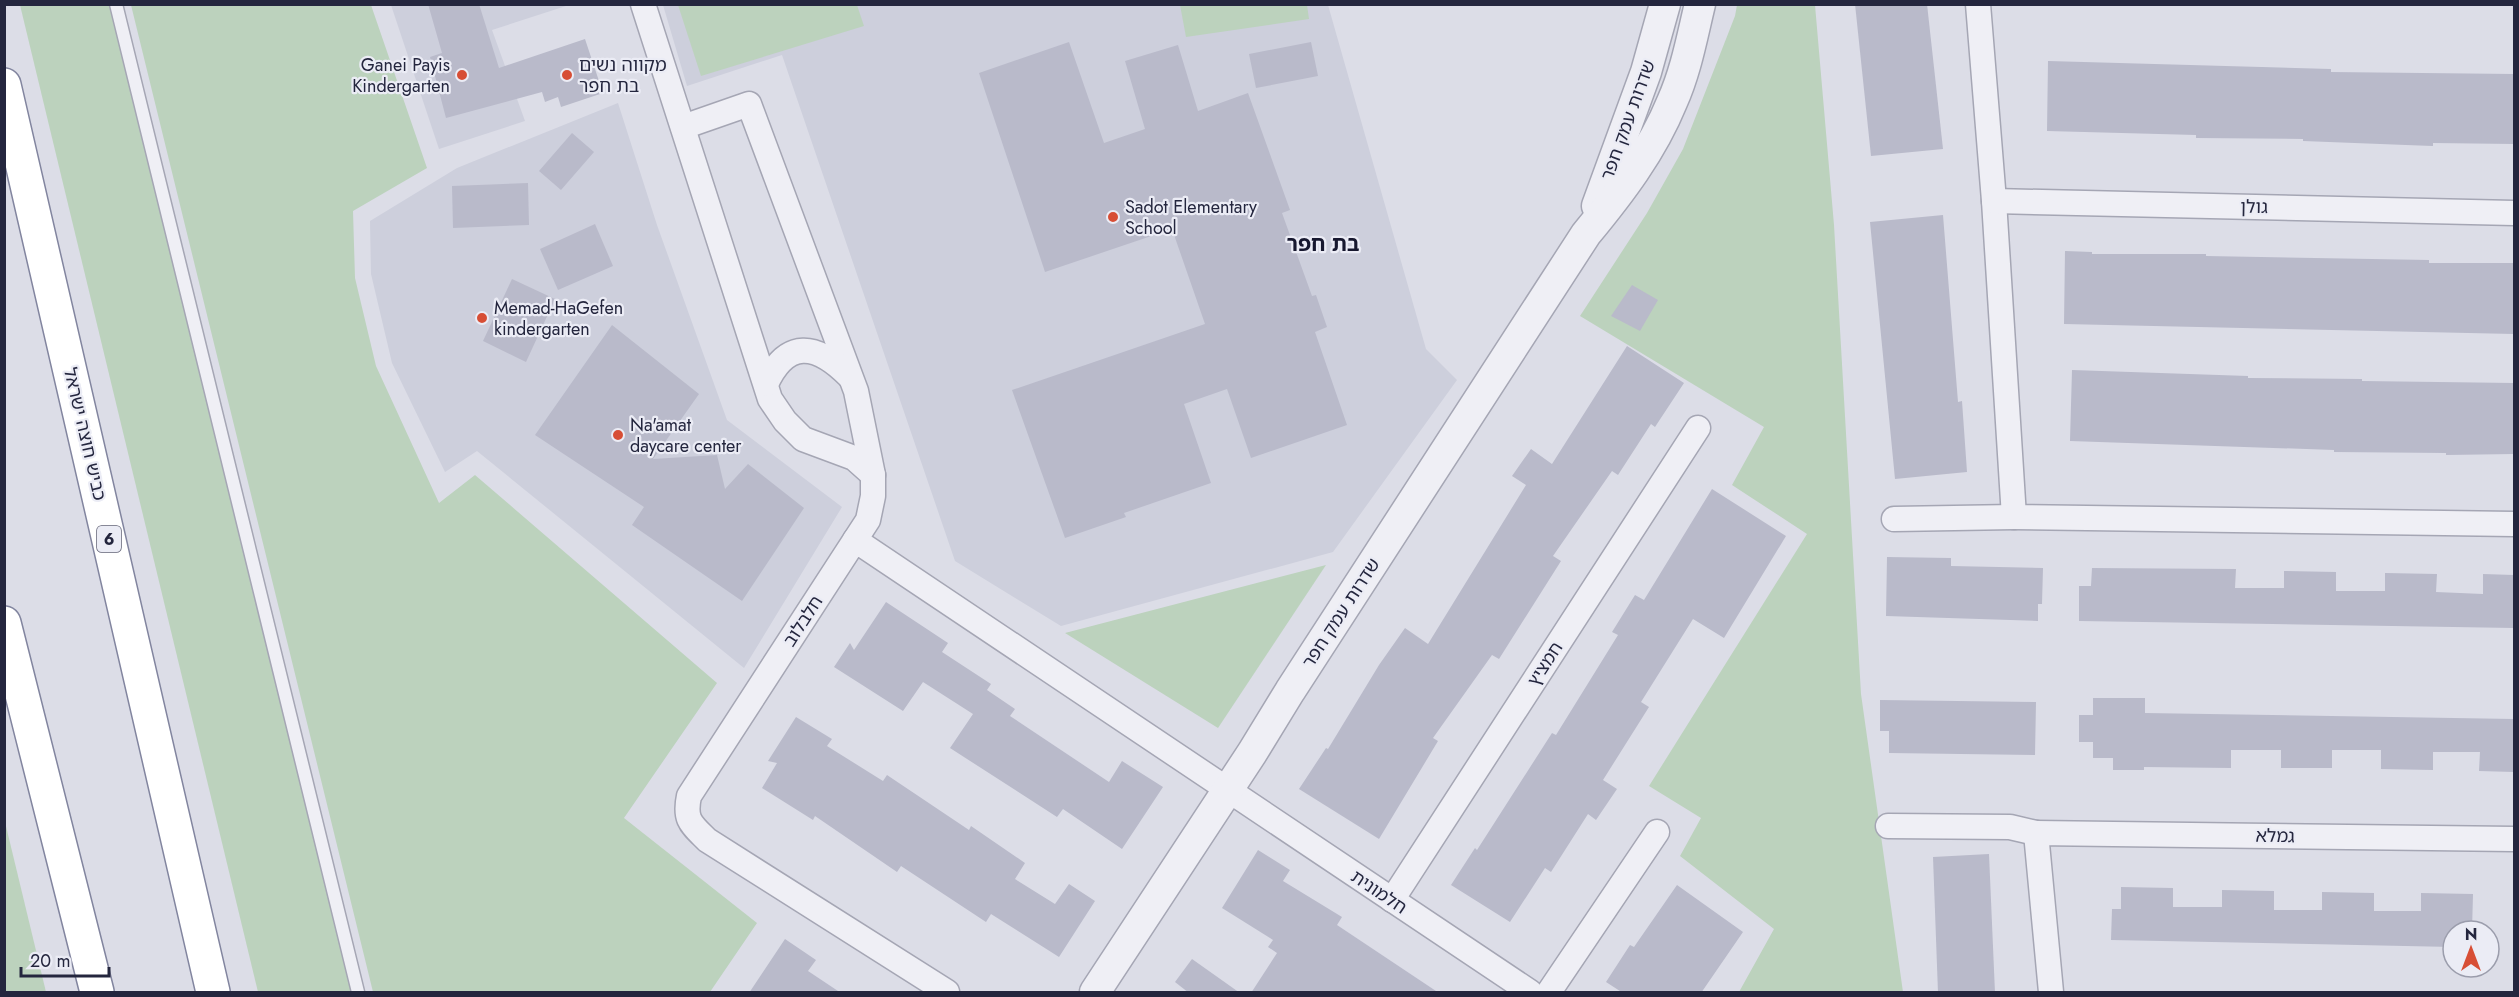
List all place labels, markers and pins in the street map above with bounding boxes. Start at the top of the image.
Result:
place label: Ganei Payis Kindergarten [352,52,450,99]
place label: מקווה נשים בת חפר [579,52,667,99]
marker: Ganei Payis Kindergarten [455,68,469,82]
marker: מקווה נשים בת חפר [560,68,574,82]
place label: Sadot Elementary School [1125,194,1257,241]
marker: Sadot Elementary School [1106,210,1120,224]
place label: Memad-HaGefen kindergarten [494,295,623,342]
marker: Memad-HaGefen kindergarten [475,311,489,325]
place label: Na'amat daycare center [630,412,742,459]
marker: Na'amat daycare center [611,428,625,442]

